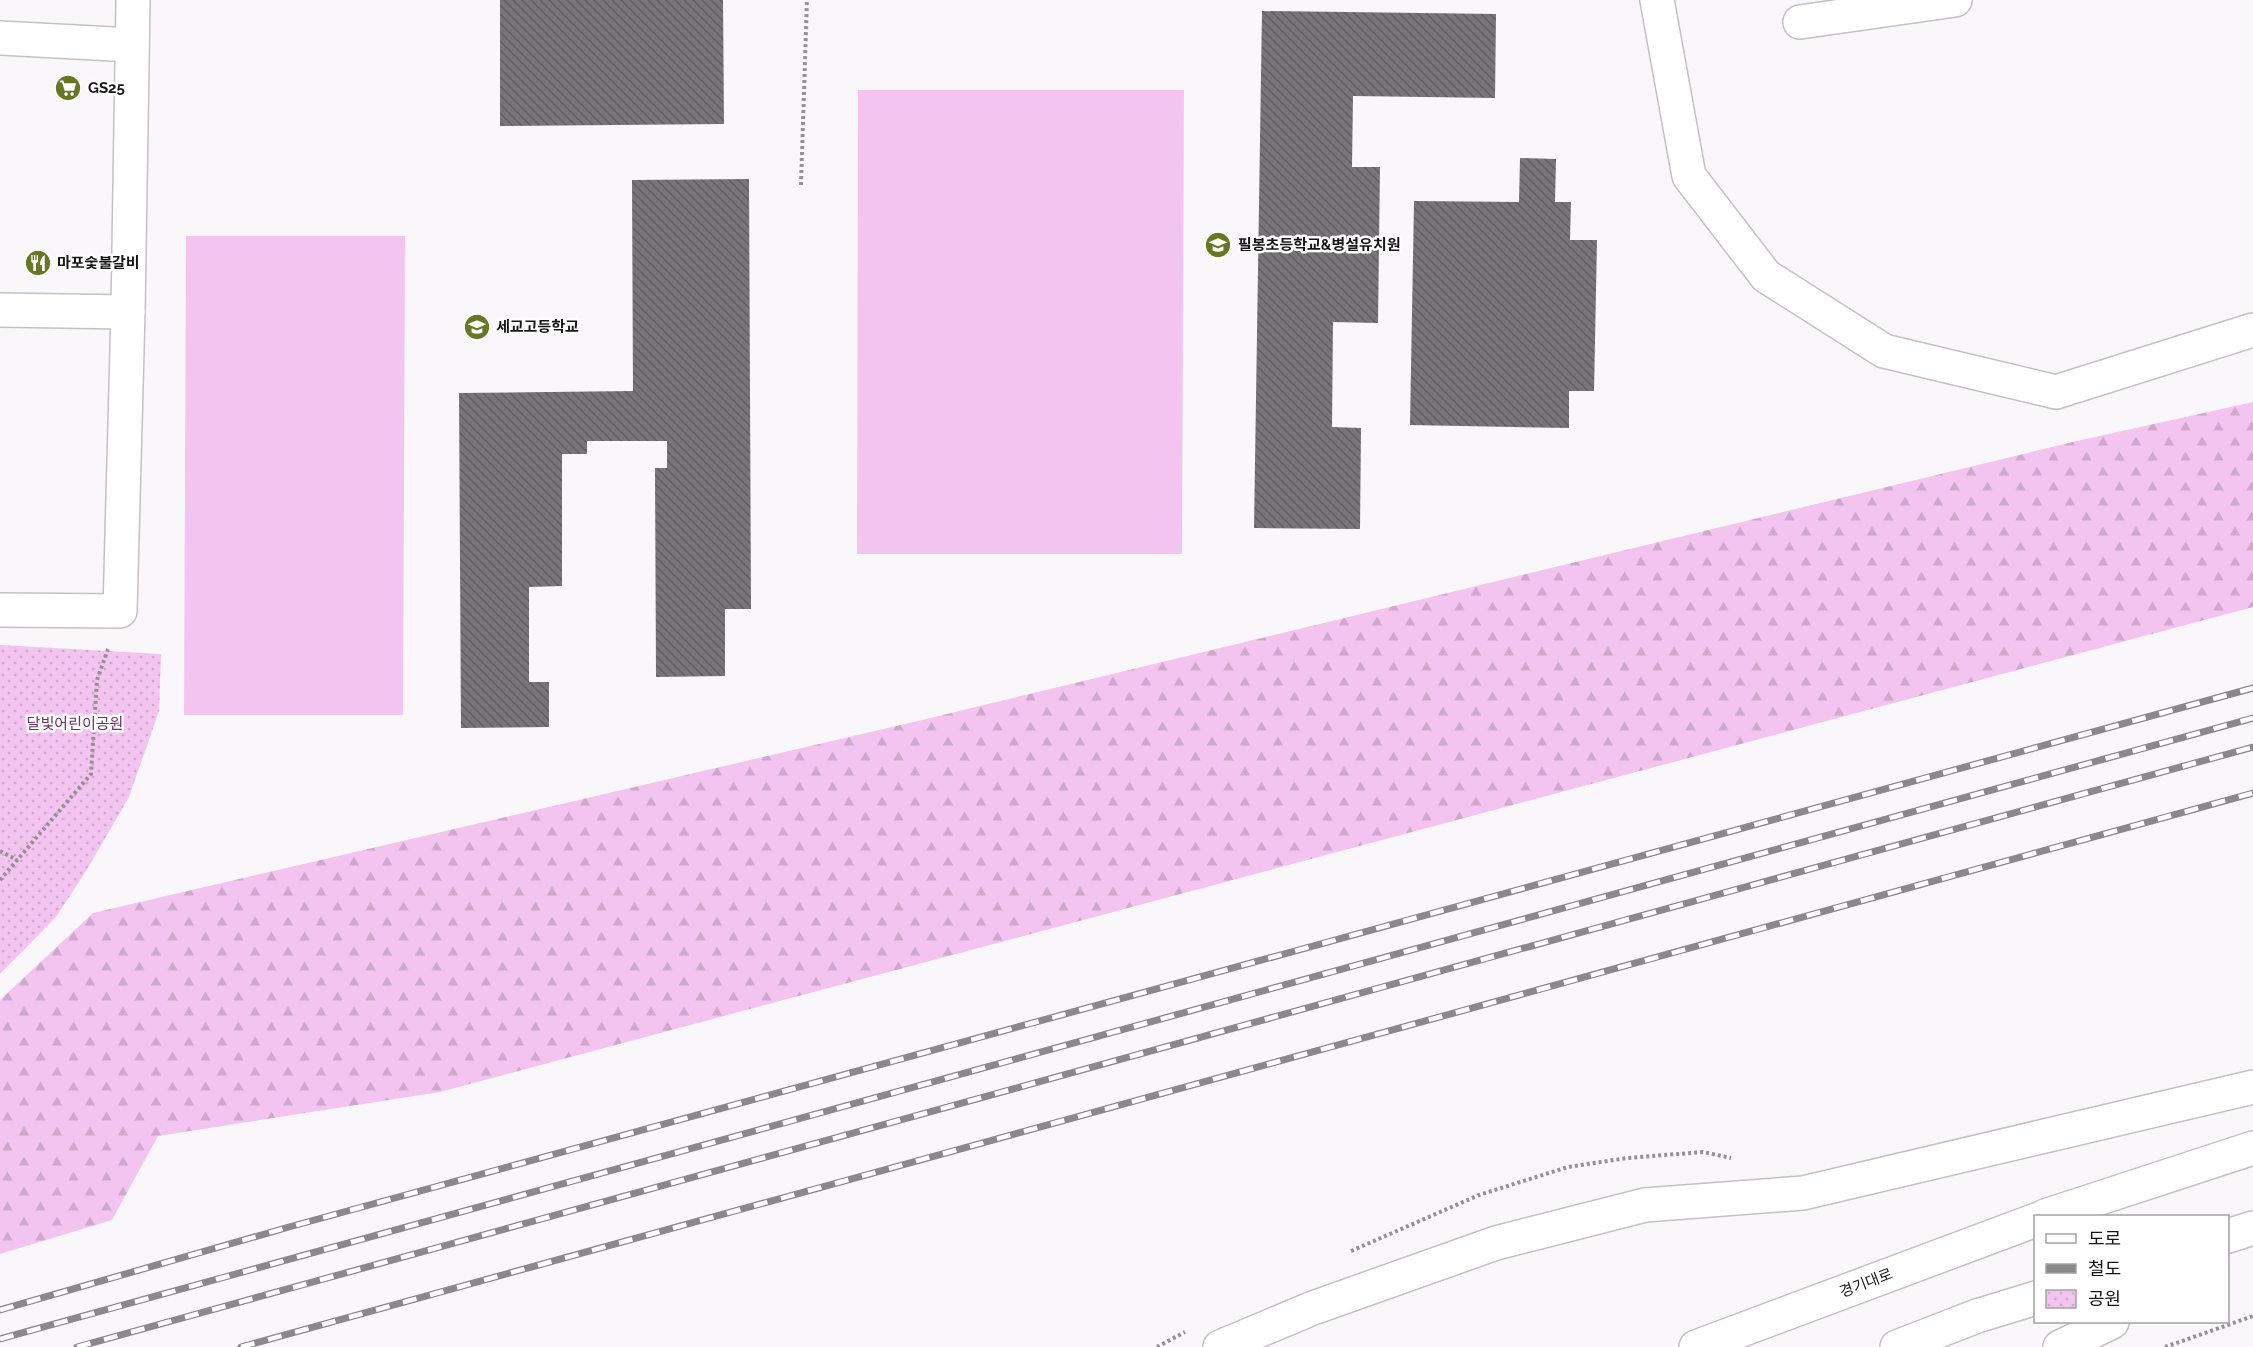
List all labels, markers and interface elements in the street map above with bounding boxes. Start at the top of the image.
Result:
supermarket icon: GS25 [53,73,83,103]
place label: GS25 [88,79,125,97]
school or university icon: 필봉초등학교&병설유치원 [1203,230,1233,260]
place label: 필봉초등학교&병설유치원 [1238,236,1400,254]
restaurant icon: 마포숯불갈비 [23,248,53,278]
place label: 마포숯불갈비 [57,254,140,272]
school or university icon: 세교고등학교 [462,312,492,342]
place label: 세교고등학교 [496,318,579,336]
park label: 달빛어린이공원 [27,715,123,733]
legend [2034,1215,2229,1323]
text: 도로 [2088,1228,2121,1249]
text: 철도 [2088,1258,2121,1279]
street label: 경기대로 [1837,1265,1895,1301]
text: 공원 [2088,1288,2121,1309]

